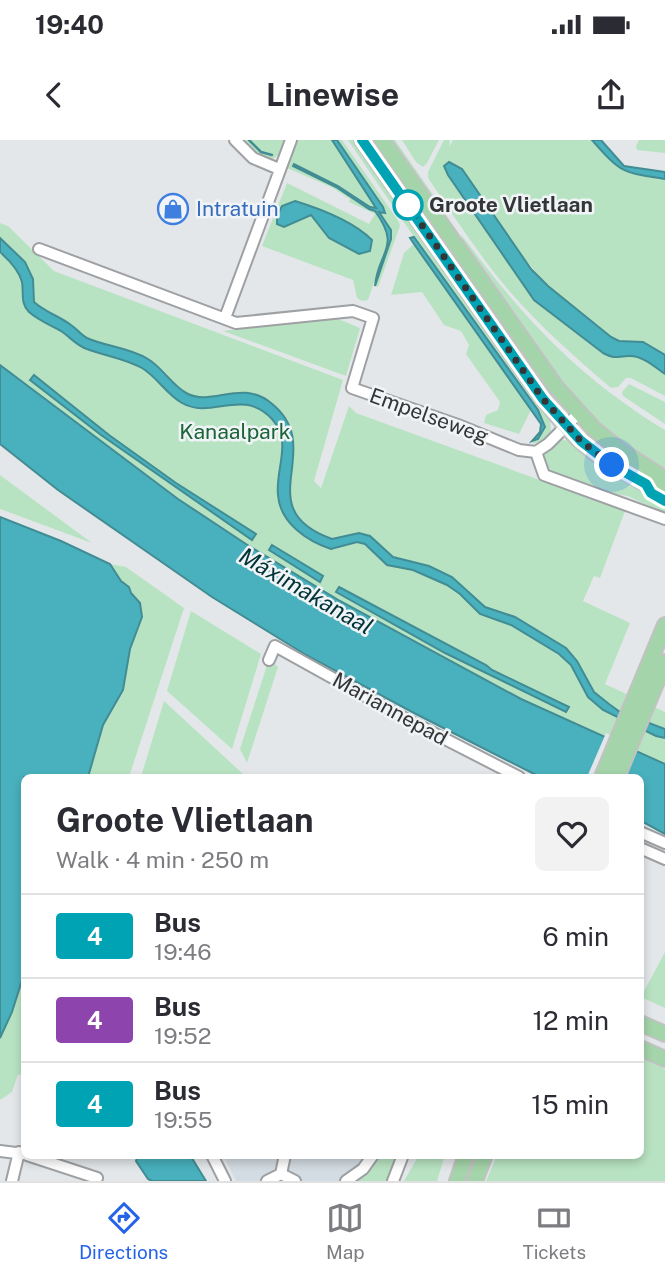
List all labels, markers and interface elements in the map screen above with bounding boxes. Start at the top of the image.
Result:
text: 19:40 [35,9,104,40]
icon: back [35,76,73,114]
text: Linewise [266,76,399,113]
icon: share [592,76,630,114]
marker: Groote Vlietlaan [393,190,423,220]
shop icon: Intratuin [156,192,190,226]
place label: Groote Vlietlaan [429,192,593,217]
place label: Intratuin [196,196,279,221]
street label: Empelseweg [366,382,492,449]
park label: Kanaalpark [179,419,291,444]
your location [594,447,629,482]
water label: Máximakanaal [235,541,378,640]
street label: Mariannepad [328,667,452,750]
button: heart [535,797,609,871]
text: Groote Vlietlaan [56,801,314,839]
text: Walk · 4 min · 250 m [56,846,269,873]
text: Bus [154,907,201,938]
text: 6 min [542,921,609,952]
text: 4 [87,922,102,950]
text: 19:46 [154,938,212,965]
text: Bus [154,991,201,1022]
text: 12 min [533,1005,609,1036]
text: 4 [87,1006,102,1034]
text: 19:52 [154,1022,211,1049]
text: Bus [154,1075,201,1106]
text: 15 min [531,1089,609,1120]
text: 4 [87,1090,102,1118]
text: 19:55 [154,1106,212,1133]
tab: Directions [79,1199,168,1263]
tab: Map [326,1199,365,1263]
tab: Tickets [522,1199,586,1263]

